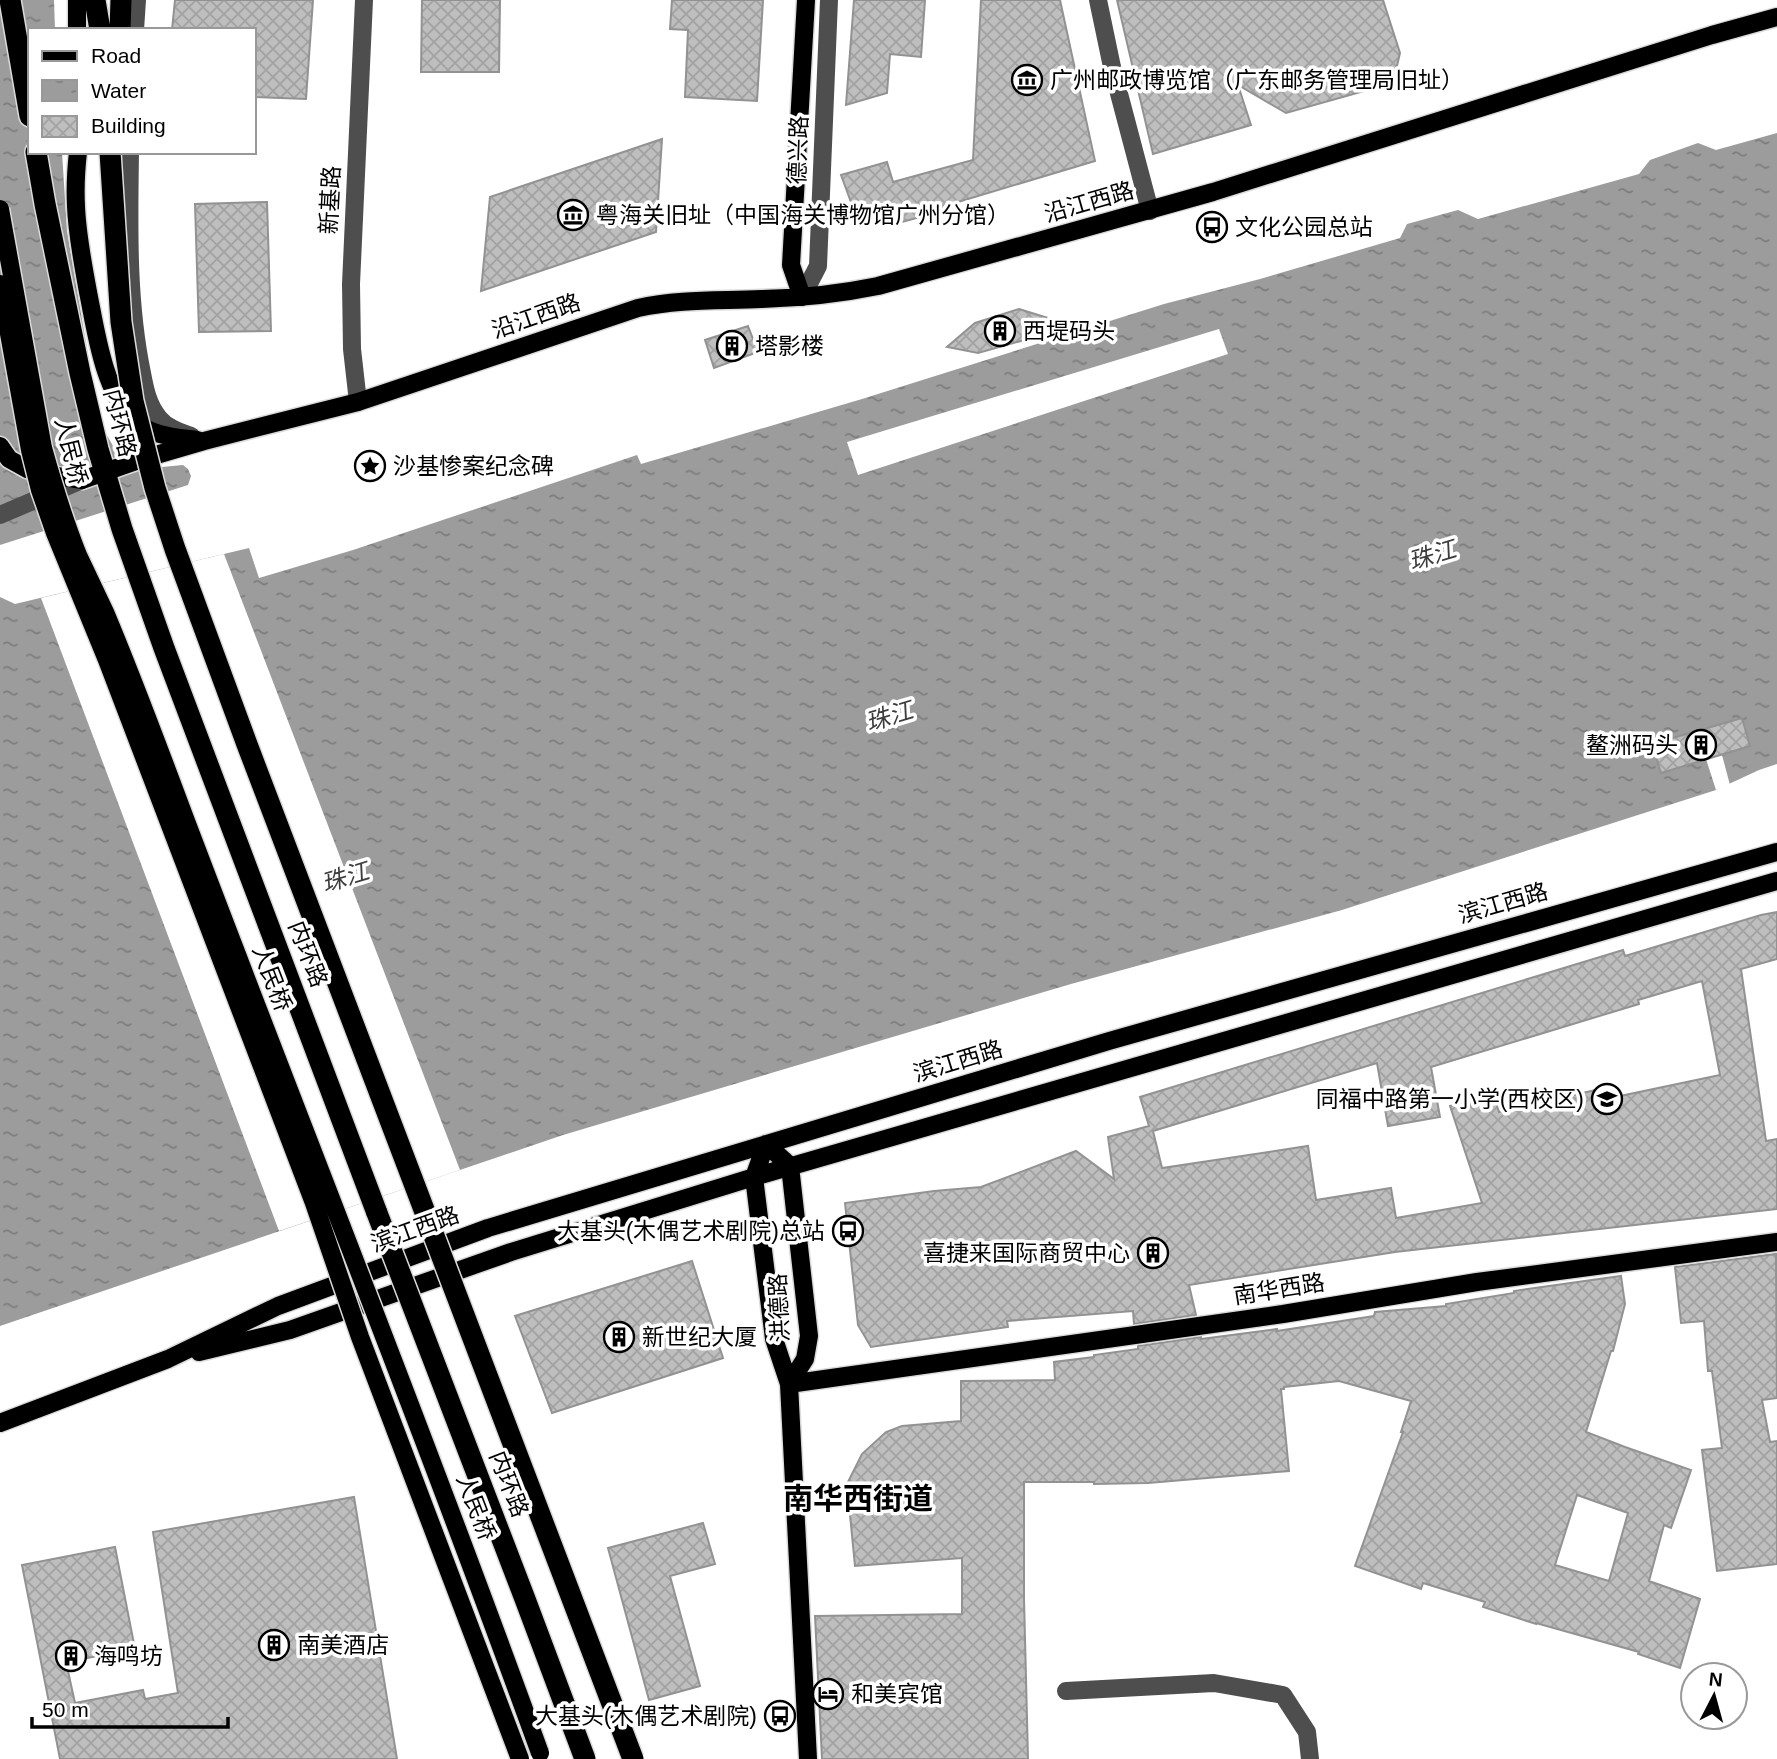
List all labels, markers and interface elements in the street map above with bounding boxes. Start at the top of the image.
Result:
legend [28,28,256,154]
text: Road [91,44,141,67]
museum icon: 广州邮政博览馆（广东邮务管理局旧址） [1010,63,1044,97]
place label: 广州邮政博览馆（广东邮务管理局旧址） [1050,67,1464,93]
text: Water [91,79,146,102]
text: Building [91,114,166,137]
street label: 德兴路 [784,115,812,185]
street label: 新基路 [315,165,345,235]
street label: 沿江西路 [1041,177,1137,227]
museum icon: 粤海关旧址（中国海关博物馆广州分馆） [556,198,590,232]
place label: 粤海关旧址（中国海关博物馆广州分馆） [596,202,1010,228]
bus stop icon: 文化公园总站 [1195,210,1229,244]
place label: 文化公园总站 [1235,214,1373,240]
street label: 沿江西路 [488,289,584,343]
building icon: 西堤码头 [983,314,1017,348]
place label: 西堤码头 [1023,318,1115,344]
building icon: 塔影楼 [715,329,749,363]
place label: 塔影楼 [755,333,824,359]
street label: 内环路 [99,386,141,460]
street label: 人民桥 [50,414,92,488]
place icon: 沙基惨案纪念碑 [353,449,387,483]
place label: 沙基惨案纪念碑 [393,453,554,479]
water label: 珠江 [1405,534,1462,575]
water label: 珠江 [862,695,919,736]
building icon: 鳌洲码头 [1684,728,1718,762]
place label: 鳌洲码头 [1586,732,1678,758]
water label: 珠江 [318,856,375,897]
street label: 滨江西路 [1455,878,1551,928]
street label: 内环路 [283,917,333,991]
street label: 人民桥 [247,941,297,1015]
street label: 滨江西路 [910,1035,1006,1087]
school or university icon: 同福中路第一小学(西校区) [1590,1082,1624,1116]
place label: 同福中路第一小学(西校区) [1316,1086,1584,1112]
street label: 滨江西路 [367,1201,463,1257]
bus stop icon: 大基头(木偶艺术剧院)总站 [831,1214,865,1248]
place label: 大基头(木偶艺术剧院)总站 [557,1218,825,1244]
building icon: 喜捷来国际商贸中心 [1136,1236,1170,1270]
place label: 喜捷来国际商贸中心 [923,1240,1130,1266]
street label: 南华西路 [1232,1269,1326,1309]
street label: 洪德路 [764,1273,794,1343]
building icon: 新世纪大厦 [602,1320,636,1354]
place label: 新世纪大厦 [642,1324,757,1350]
street label: 内环路 [484,1447,534,1521]
street label: 人民桥 [451,1470,501,1544]
district label: 南华西街道 [783,1482,933,1515]
building icon: 南美酒店 [257,1628,291,1662]
place label: 南美酒店 [297,1632,389,1658]
building icon: 海鸣坊 [54,1639,88,1673]
place label: 海鸣坊 [94,1643,163,1669]
north arrow [1679,1661,1749,1731]
text: N [1708,1668,1724,1691]
hotel icon: 和美宾馆 [811,1677,845,1711]
place label: 和美宾馆 [851,1681,943,1707]
scale bar [32,1686,228,1730]
text: 50 m [42,1698,89,1721]
bus stop icon: 大基头(木偶艺术剧院) [763,1699,797,1733]
place label: 大基头(木偶艺术剧院) [535,1703,757,1729]

